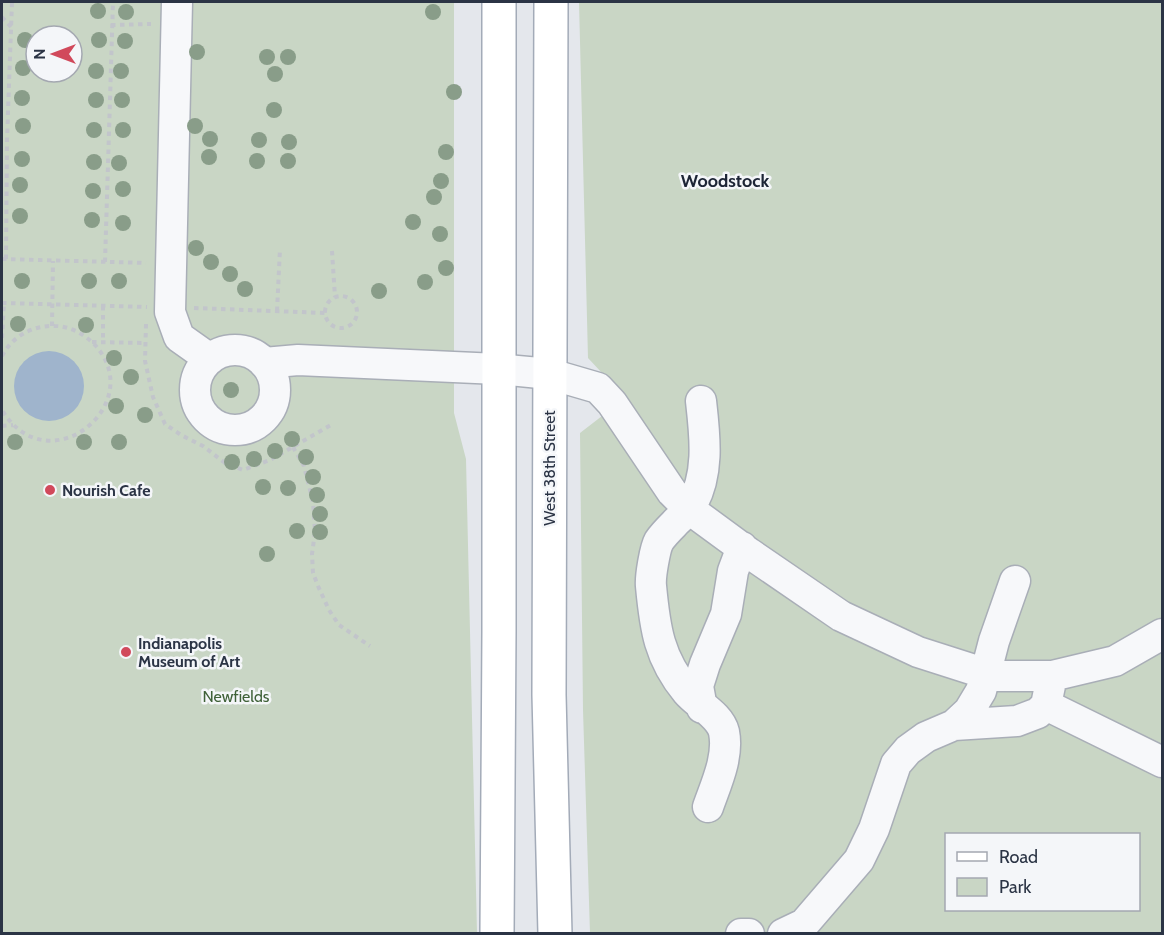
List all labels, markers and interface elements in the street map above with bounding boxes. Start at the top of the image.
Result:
north arrow [24,24,84,84]
text: N [30,48,49,60]
district label: Woodstock [681,170,769,192]
street label: West 38th Street [540,410,559,526]
place label: Nourish Cafe [62,481,151,500]
marker: Nourish Cafe [43,483,57,497]
place label: Indianapolis Museum of Art [138,634,241,671]
marker: Indianapolis Museum of Art [119,645,133,659]
park label: Newfields [203,687,270,706]
legend [945,833,1140,911]
text: Road [999,846,1038,868]
text: Park [999,876,1032,898]

